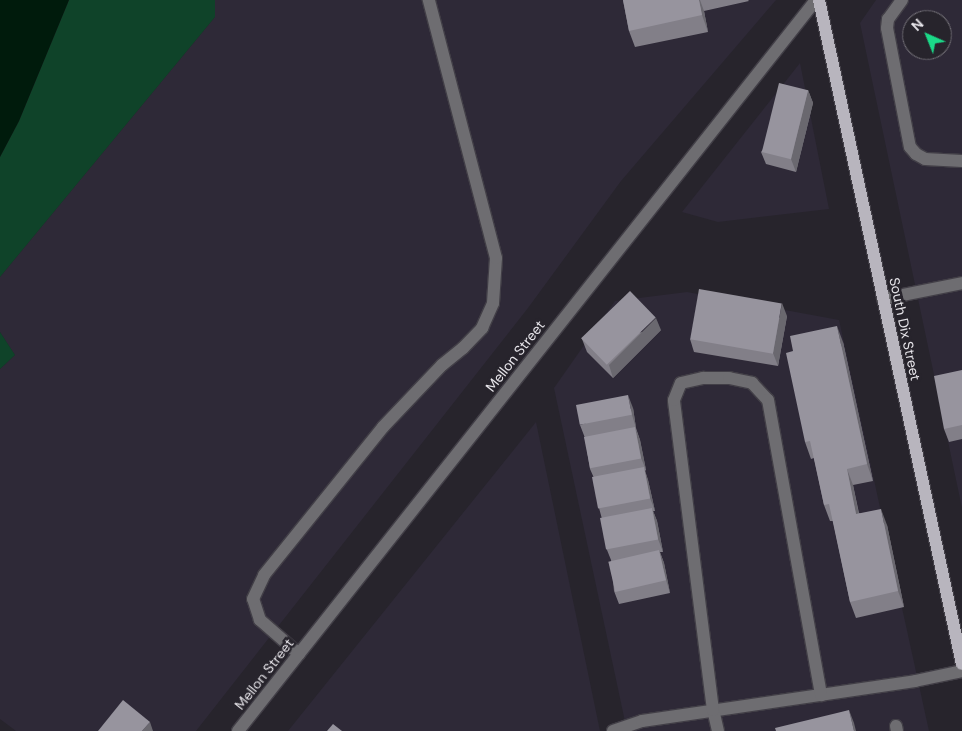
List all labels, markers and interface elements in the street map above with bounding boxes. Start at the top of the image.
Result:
north arrow [902,10,952,60]
text: N [907,15,927,35]
street label: South Dix Street [886,276,924,382]
street label: Mellon Street [482,317,548,395]
street label: Mellon Street [231,635,297,713]

